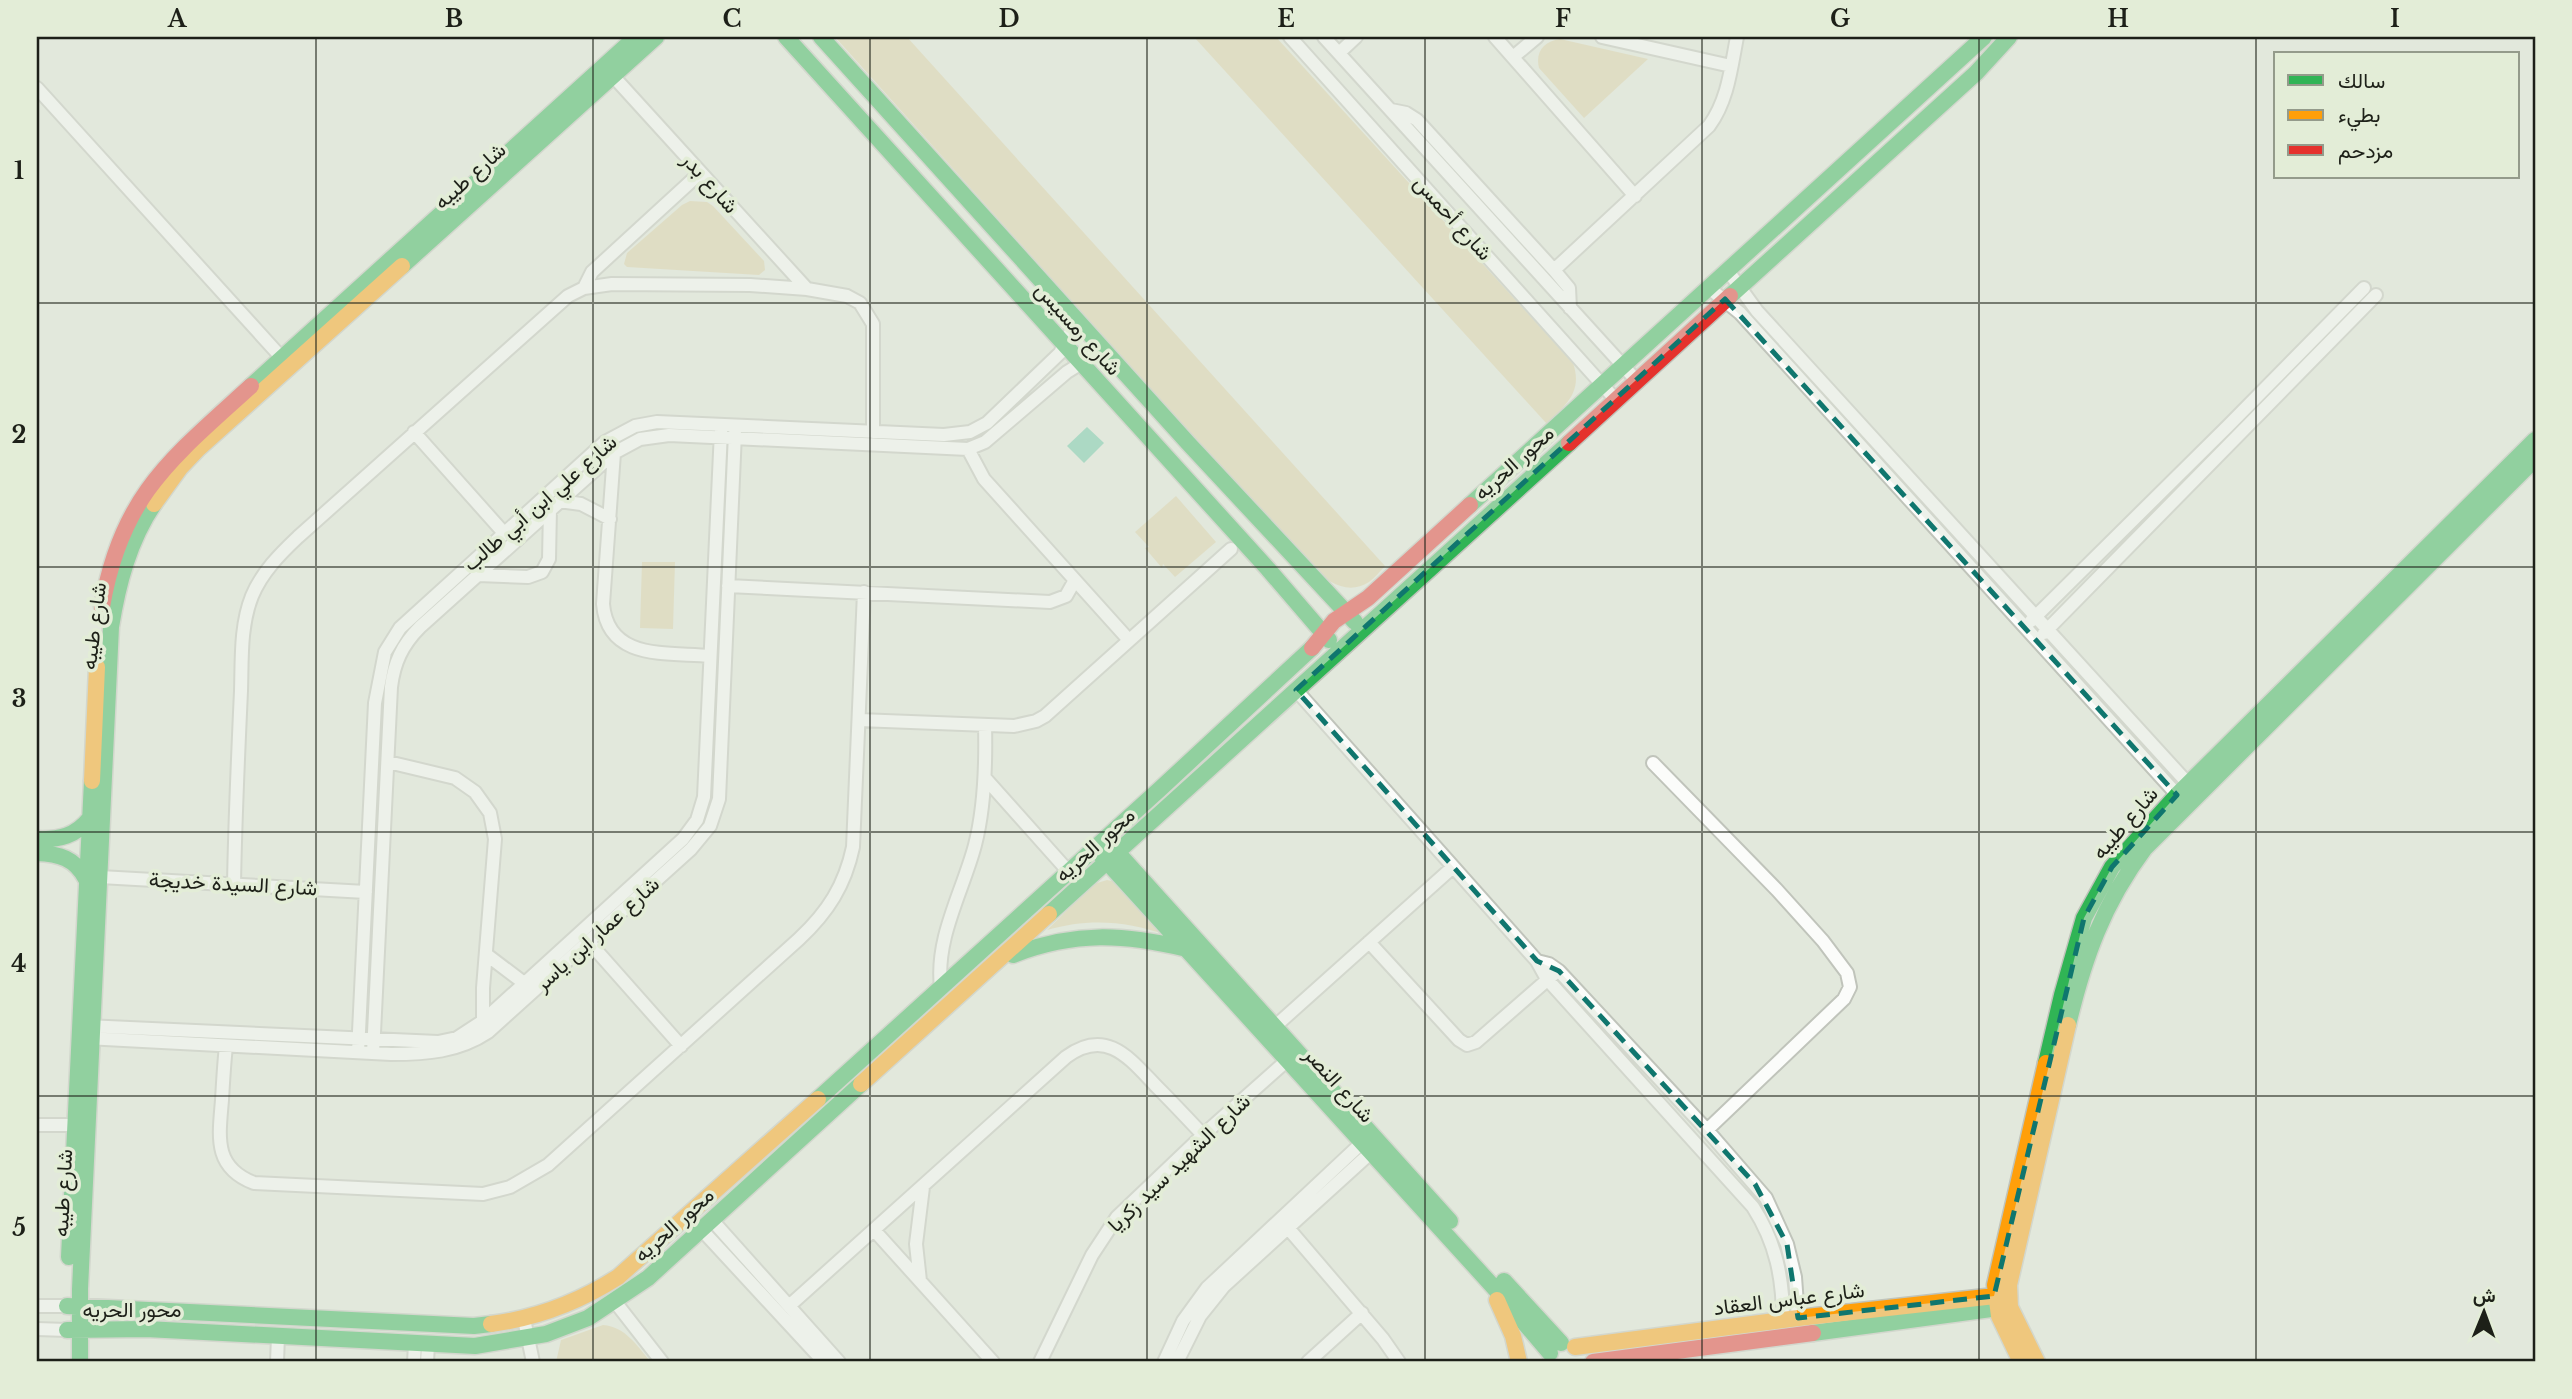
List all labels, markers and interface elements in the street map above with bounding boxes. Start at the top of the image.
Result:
text: A [167,5,188,33]
text: B [445,5,463,33]
text: C [723,5,741,33]
text: D [998,5,1020,33]
text: E [1277,5,1295,33]
text: F [1555,5,1571,33]
text: G [1830,5,1850,33]
text: H [2107,5,2129,33]
text: I [2390,5,2400,33]
legend [2274,52,2520,178]
text: سالك [2338,68,2385,94]
text: بطيء [2338,102,2381,132]
street label: شارع طيبه [429,137,512,216]
text: مزدحم [2338,138,2393,165]
street label: شارع بدر [675,147,744,219]
text: 1 [14,157,24,185]
street label: شارع أحمس [1407,170,1498,266]
street label: شارع رمسيس [1029,277,1127,382]
street label: محور الحريه [1469,420,1559,506]
text: 2 [12,421,26,449]
street label: شارع علي ابن أبي طالب [458,429,625,580]
street label: شارع طيبه [76,581,113,671]
text: 3 [12,685,26,713]
street label: شارع طيبه [2086,781,2164,865]
street label: محور الحريه [1050,802,1140,888]
street label: شارع السيدة خديجة [148,867,318,902]
street label: شارع عمار ابن ياسر [529,871,665,998]
text: 4 [11,950,27,978]
street label: شارع النصر [1297,1041,1380,1129]
street label: شارع الشهيد سيد زكريا [1102,1088,1256,1238]
street label: شارع طيبه [48,1149,79,1238]
street label: محور الحريه [629,1182,719,1268]
text: 5 [12,1214,26,1242]
north arrow [2450,1276,2520,1346]
street label: شارع عباس العقاد [1712,1277,1866,1322]
text: ش [2473,1284,2496,1307]
street label: محور الحريه [83,1297,181,1323]

